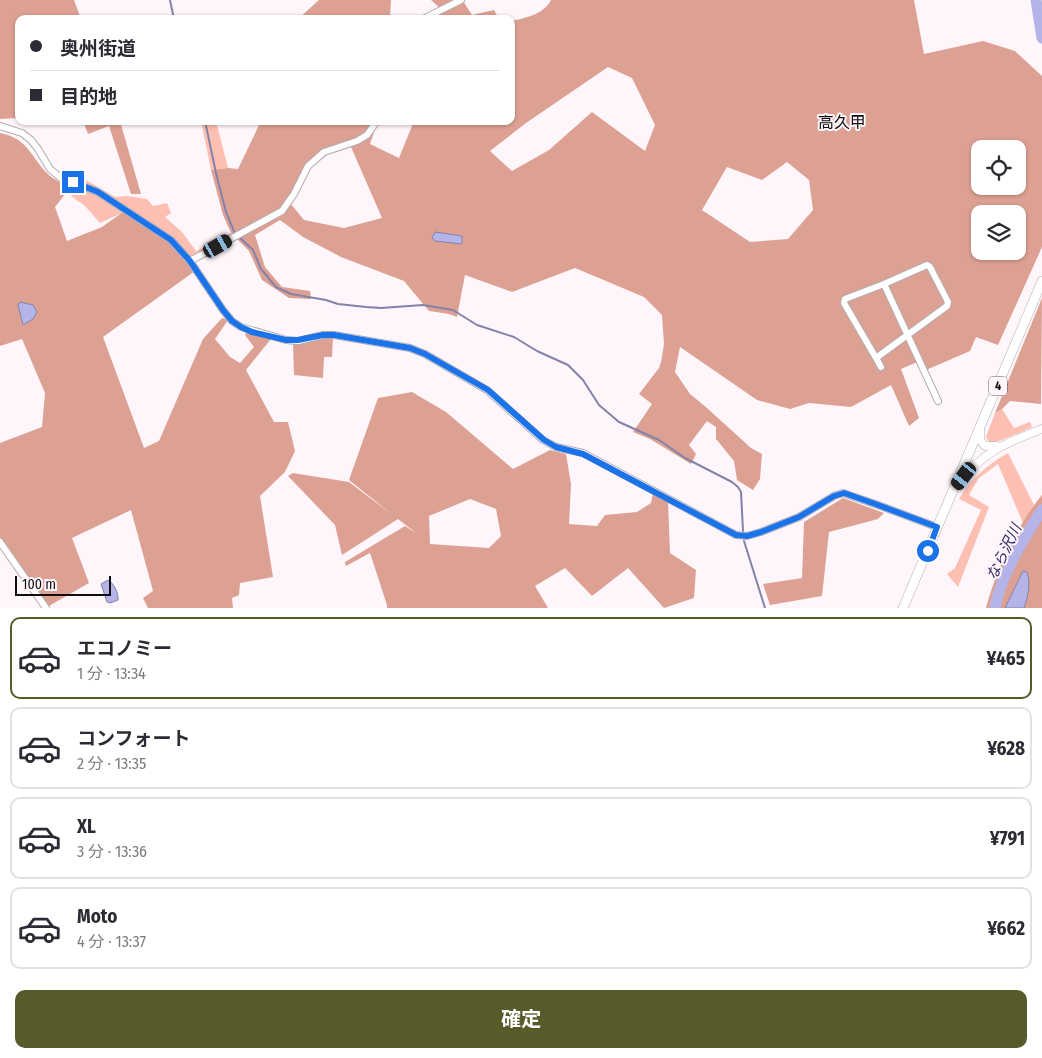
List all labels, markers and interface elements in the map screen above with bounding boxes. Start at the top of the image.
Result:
text: 奥州街道 [60,37,136,60]
text: 目的地 [60,85,117,108]
district label: 高久甲 [818,113,866,132]
map controls [971,140,1026,260]
button: locate [971,140,1026,195]
route end [62,171,84,193]
button: layers [971,205,1026,260]
car [201,232,234,260]
road number: 4 [989,376,1007,396]
car [948,460,979,492]
water label: なら沢川 [983,519,1026,583]
route start [917,540,939,562]
scale bar [15,573,111,596]
text: 100 m [22,576,56,593]
icon: car [17,636,62,681]
text: エコノミー [77,637,172,660]
text: ¥465 [987,647,1025,670]
text: 1 分 · 13:34 [77,664,146,683]
icon: car [17,726,62,771]
text: コンフォート [77,727,190,750]
text: ¥628 [987,737,1025,760]
text: 2 分 · 13:35 [77,754,146,773]
text: XL [77,815,96,838]
icon: car [17,816,62,861]
text: ¥791 [990,827,1025,850]
text: 3 分 · 13:36 [77,842,147,861]
text: Moto [77,905,117,928]
icon: car [17,906,62,951]
text: ¥662 [987,917,1025,940]
text: 4 分 · 13:37 [77,932,146,951]
button: 確定 [15,990,1027,1048]

